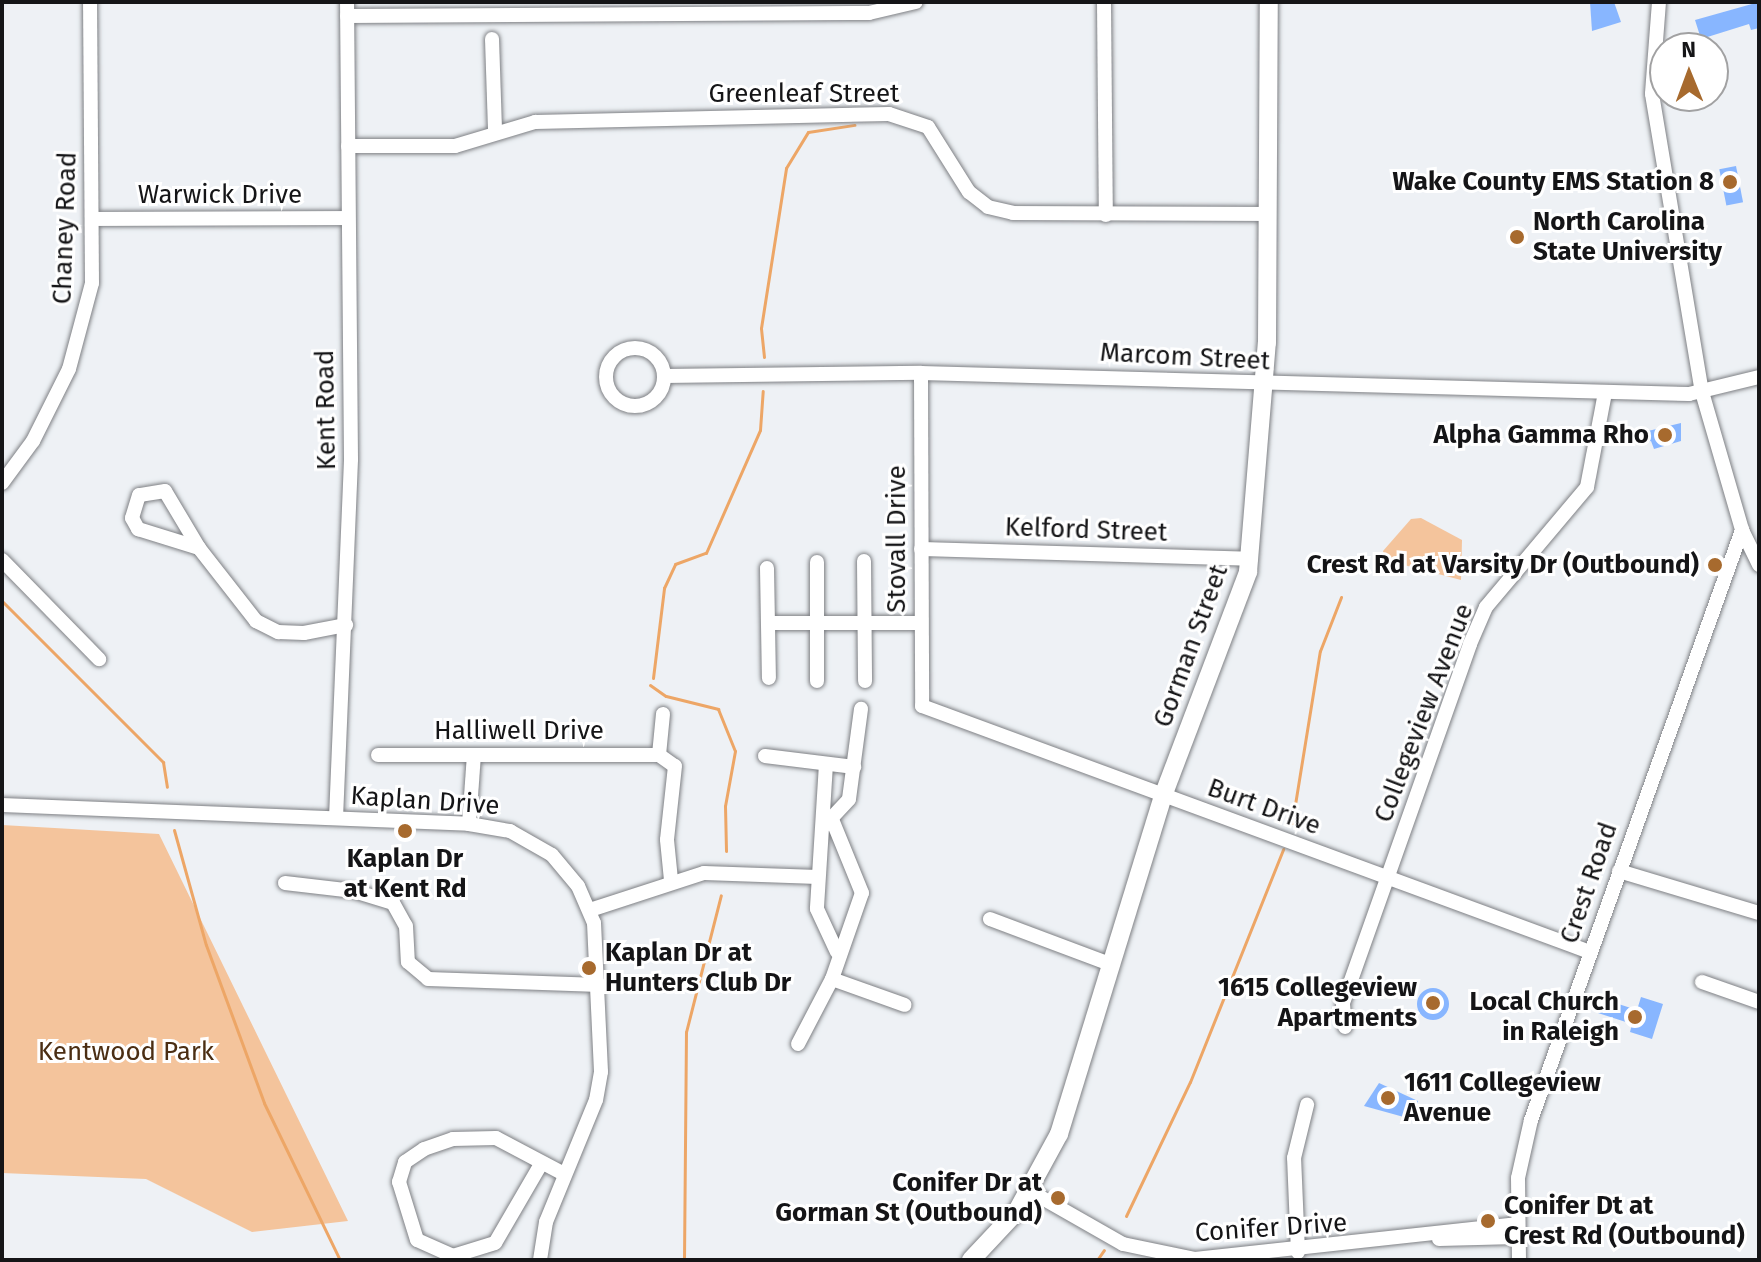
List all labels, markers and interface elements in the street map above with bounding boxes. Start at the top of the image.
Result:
north arrow [1649,32,1729,112]
text: N [1681,36,1696,63]
street label: Greenleaf Street [709,78,899,110]
street label: Chaney Road [47,151,83,305]
place label: Wake County EMS Station 8 [1393,166,1714,198]
marker: Wake County EMS Station 8 [1721,173,1739,191]
street label: Warwick Drive [138,179,302,211]
place label: North Carolina State University [1533,206,1722,268]
marker: North Carolina State University [1508,228,1526,246]
street label: Marcom Street [1099,337,1271,377]
street label: Kent Road [309,349,343,471]
place label: Alpha Gamma Rho [1433,419,1649,451]
marker: Alpha Gamma Rho [1656,426,1674,444]
street label: Stovall Drive [881,465,913,613]
street label: Kelford Street [1004,512,1168,548]
place label: Crest Rd at Varsity Dr (Outbound) [1307,549,1699,581]
marker: Crest Rd at Varsity Dr (Outbound) [1706,556,1724,574]
street label: Gorman Street [1147,560,1235,732]
street label: Collegeview Avenue [1368,599,1480,827]
street label: Halliwell Drive [434,715,604,747]
street label: Burt Drive [1203,772,1325,842]
street label: Kaplan Drive [349,780,501,822]
street label: Crest Road [1554,818,1624,948]
marker: Kaplan Dr at Kent Rd [396,822,414,840]
place label: Kaplan Dr at Kent Rd [343,843,467,904]
place label: Kaplan Dr at Hunters Club Dr [605,937,791,998]
marker: Kaplan Dr at Hunters Club Dr [580,959,598,977]
place label: 1615 Collegeview Apartments [1218,972,1417,1034]
place label: Local Church in Raleigh [1469,986,1619,1048]
marker: 1615 Collegeview Apartments [1424,994,1442,1012]
marker: Local Church in Raleigh [1626,1008,1644,1026]
park label: Kentwood Park [38,1036,214,1068]
place label: 1611 Collegeview Avenue [1404,1067,1601,1128]
marker: 1611 Collegeview Avenue [1379,1089,1397,1107]
place label: Conifer Dr at Gorman St (Outbound) [775,1167,1042,1228]
marker: Conifer Dr at Gorman St (Outbound) [1049,1189,1067,1207]
place label: Conifer Dt at Crest Rd (Outbound) [1504,1190,1745,1252]
street label: Conifer Drive [1194,1207,1348,1249]
marker: Conifer Dt at Crest Rd (Outbound) [1479,1212,1497,1230]

